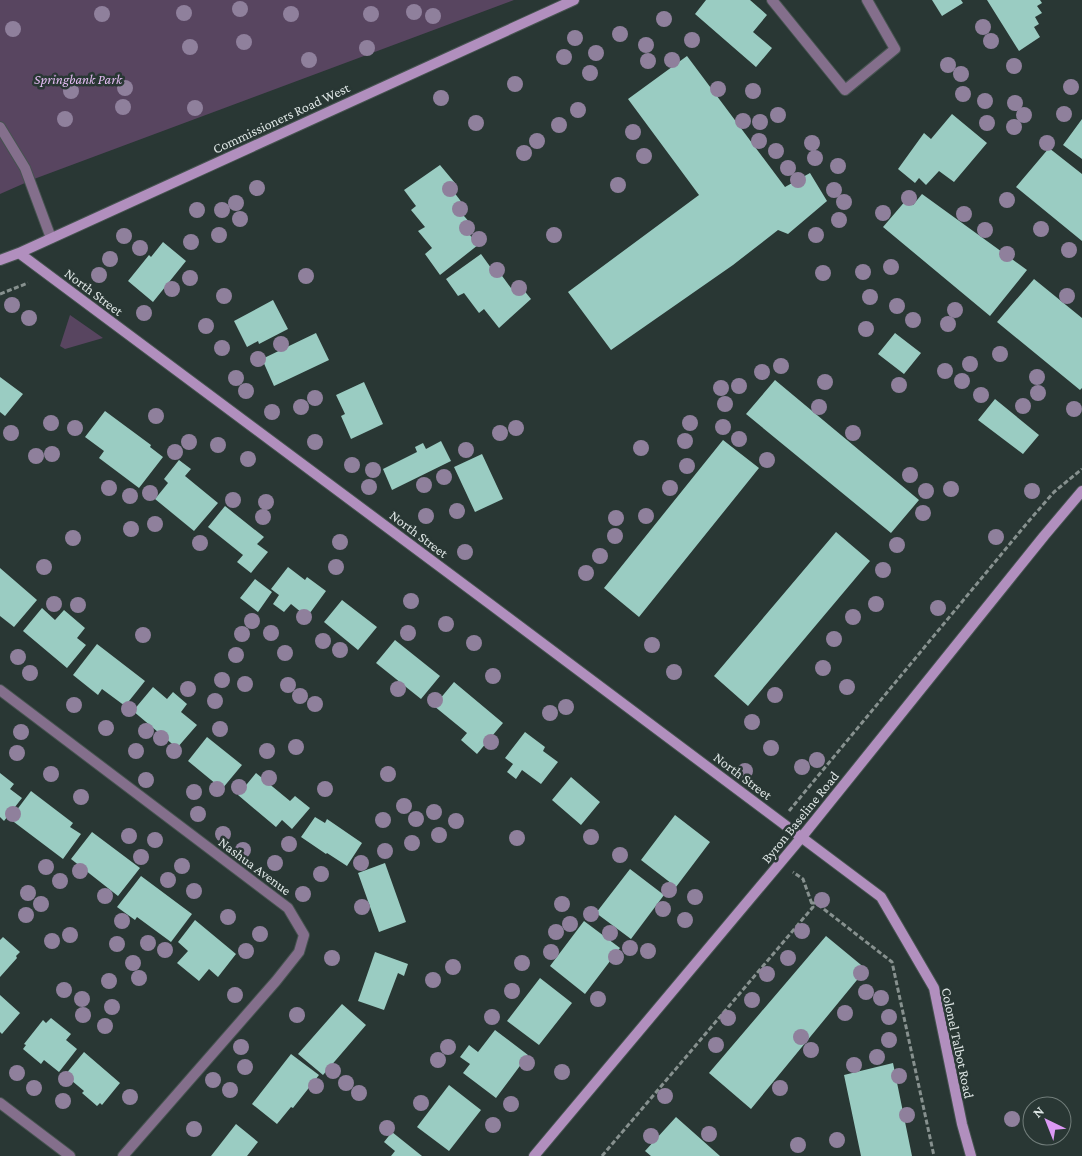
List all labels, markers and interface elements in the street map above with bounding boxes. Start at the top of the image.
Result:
park label: Springbank Park [34,71,123,87]
street label: Commissioners Road West [210,79,352,157]
street label: North Street [62,265,127,319]
street label: North Street [387,507,452,561]
street label: North Street [711,749,776,803]
street label: Byron Baseline Road [758,767,842,866]
street label: Nashua Avenue [216,834,294,898]
street label: Colonel Talbot Road [938,986,978,1100]
north arrow [1022,1096,1072,1146]
text: N [1029,1102,1047,1121]

